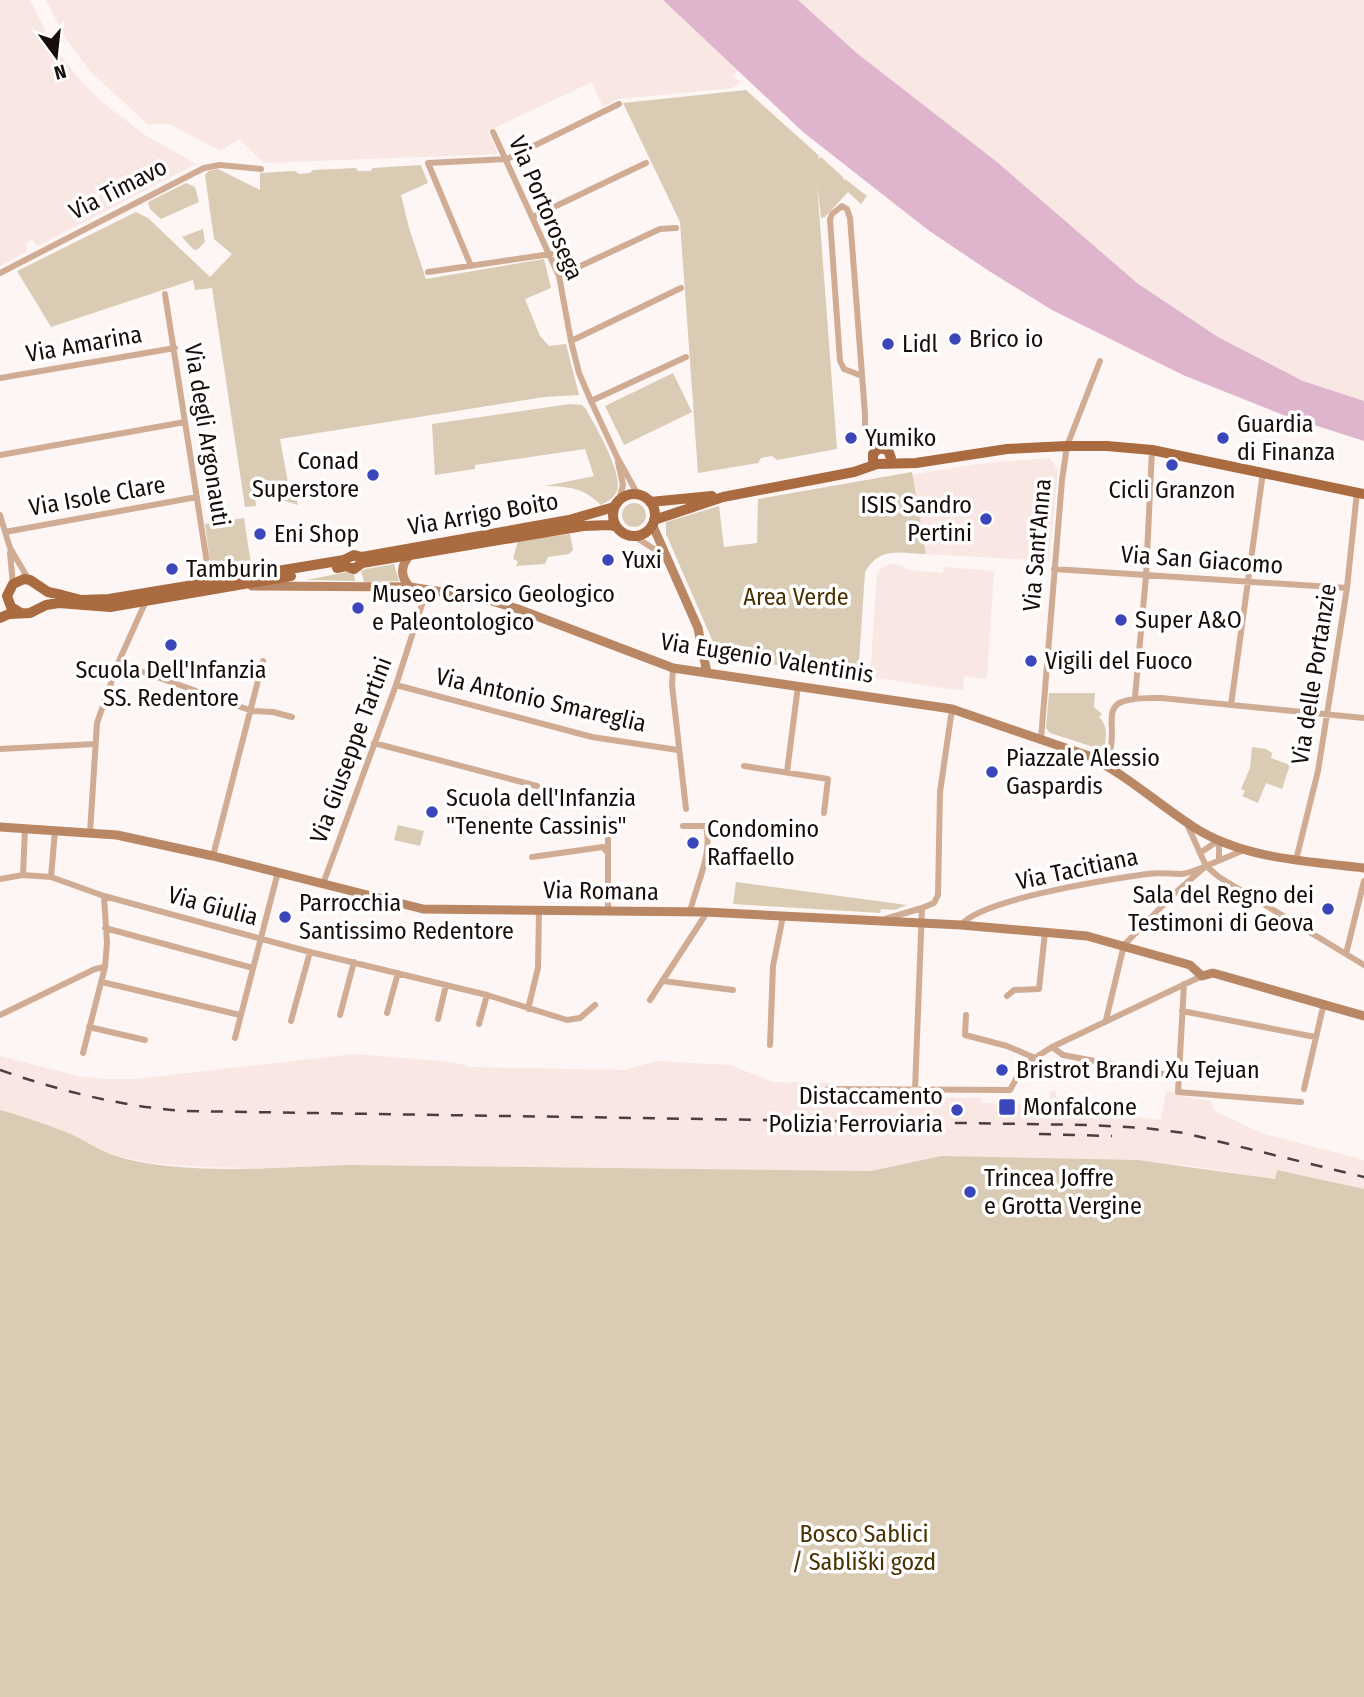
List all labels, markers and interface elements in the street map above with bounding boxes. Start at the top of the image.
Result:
north arrow [21,21,91,91]
text: N [52,59,69,85]
street label: Via Portorosega [503,132,589,284]
street label: Via Timavo [64,152,172,226]
street label: Via Amarina [24,320,144,368]
place label: Brico io [969,325,1043,353]
place label: Lidl [902,330,938,358]
marker: Brico io [947,331,963,347]
marker: Lidl [880,336,896,352]
street label: Via degli Argonauti [179,342,235,528]
place label: Guardia di Finanza [1237,410,1335,466]
place label: Yumiko [865,424,936,452]
marker: Yumiko [843,430,859,446]
marker: Guardia di Finanza [1215,430,1231,446]
place label: Conad Superstore [252,447,359,503]
marker: Cicli Granzon [1164,457,1180,473]
marker: Conad Superstore [365,467,381,483]
street label: Via Isole Clare [27,470,167,522]
place label: Cicli Granzon [1109,476,1235,504]
street label: Via Sant'Anna [1017,477,1057,613]
street label: Via Arrigo Boito [406,487,560,541]
place label: ISIS Sandro Pertini [860,491,972,547]
marker: ISIS Sandro Pertini [978,511,994,527]
place label: Eni Shop [274,520,359,548]
marker: Eni Shop [252,526,268,542]
street label: Via San Giacomo [1120,540,1284,580]
place label: Yuxi [622,546,662,574]
marker: Yuxi [600,552,616,568]
place label: Tamburin [186,555,279,583]
marker: Tamburin [164,561,180,577]
place label: Museo Carsico Geologico e Paleontologico [372,580,615,636]
street label: Via delle Portanzie [1286,582,1342,766]
park label: Area Verde [743,583,849,611]
marker: Museo Carsico Geologico e Paleontologico [350,600,366,616]
place label: Super A&O [1135,606,1242,634]
marker: Super A&O [1113,612,1129,628]
street label: Via Eugenio Valentinis [659,627,875,689]
marker: Scuola Dell'Infanzia SS. Redentore [163,637,179,653]
place label: Vigili del Fuoco [1045,647,1193,675]
street label: Via Giuseppe Tartini [304,653,398,847]
marker: Vigili del Fuoco [1023,653,1039,669]
place label: Scuola Dell'Infanzia SS. Redentore [75,656,267,712]
street label: Via Antonio Smareglia [433,662,649,738]
place label: Piazzale Alessio Gaspardis [1006,744,1160,800]
marker: Piazzale Alessio Gaspardis [984,764,1000,780]
place label: Scuola dell'Infanzia "Tenente Cassinis" [446,784,636,840]
marker: Scuola dell'Infanzia "Tenente Cassinis" [424,804,440,820]
place label: Condomino Raffaello [707,815,819,871]
marker: Condomino Raffaello [685,835,701,851]
street label: Via Tacitiana [1014,842,1140,896]
street label: Via Romana [543,876,659,906]
street label: Via Giulia [165,881,261,931]
place label: Sala del Regno dei Testimoni di Geova [1128,881,1314,937]
place label: Parrocchia Santissimo Redentore [299,889,514,945]
marker: Sala del Regno dei Testimoni di Geova [1320,901,1336,917]
marker: Parrocchia Santissimo Redentore [277,909,293,925]
place label: Bristrot Brandi Xu Tejuan [1016,1056,1260,1084]
marker: Bristrot Brandi Xu Tejuan [994,1062,1010,1078]
place label: Distaccamento Polizia Ferroviaria [768,1082,943,1138]
place label: Monfalcone [1023,1093,1137,1121]
marker: Monfalcone [997,1097,1017,1117]
marker: Distaccamento Polizia Ferroviaria [949,1102,965,1118]
place label: Trincea Joffre e Grotta Vergine [984,1164,1142,1220]
marker: Trincea Joffre e Grotta Vergine [962,1184,978,1200]
park label: Bosco Sablici / Sabliški gozd [792,1520,936,1576]

